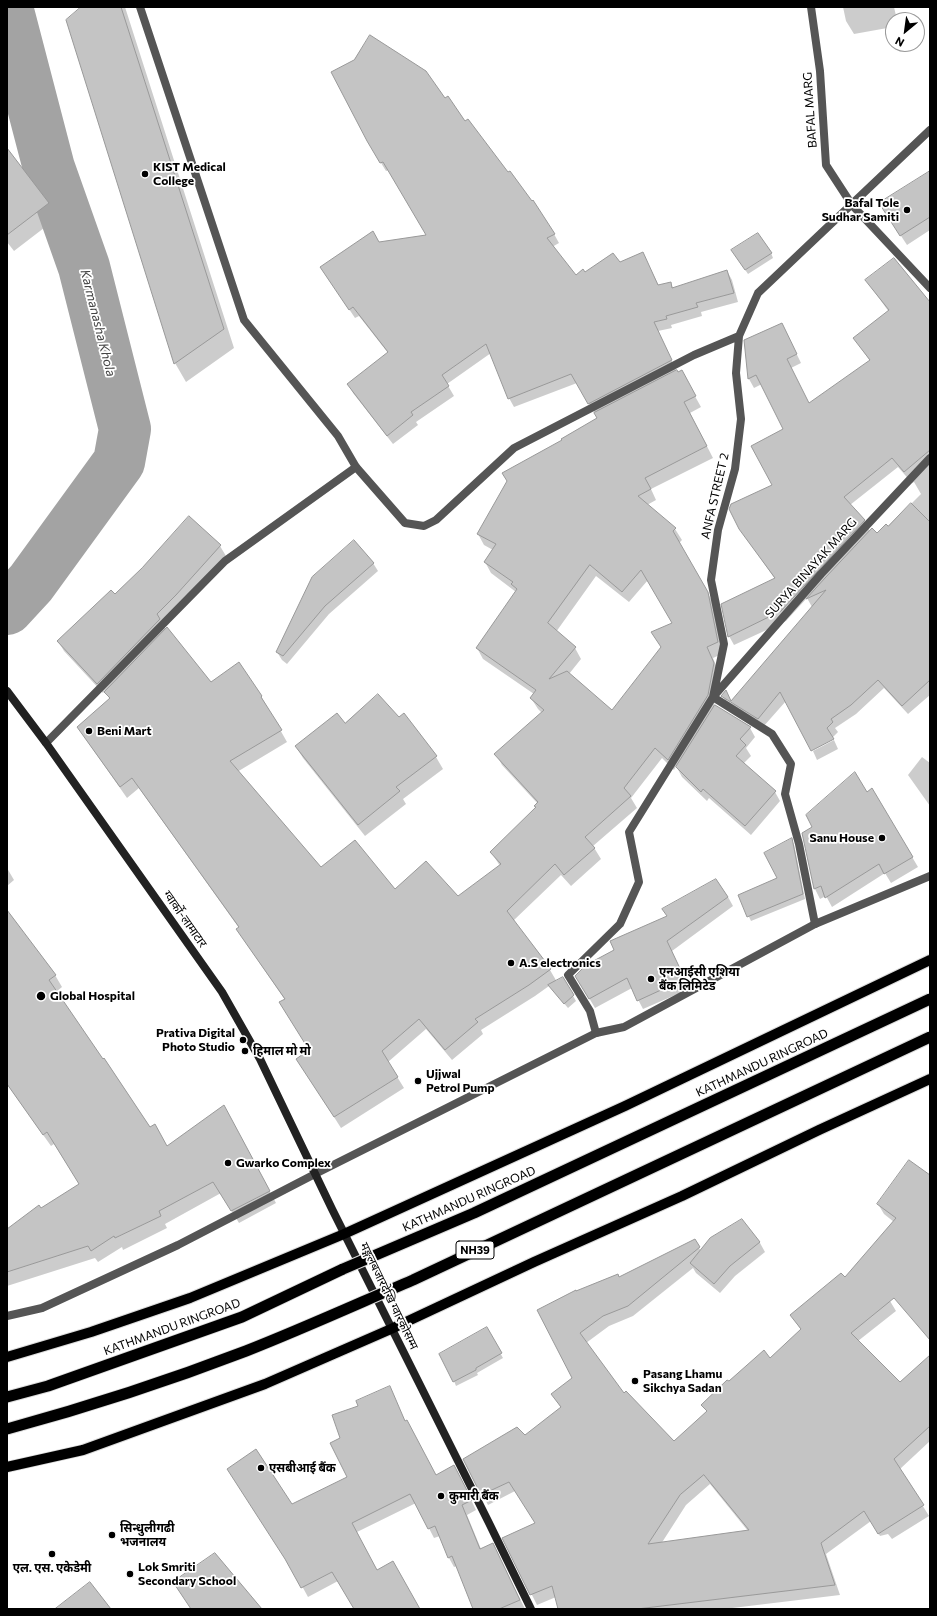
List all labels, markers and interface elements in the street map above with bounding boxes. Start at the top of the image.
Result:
north arrow [885,12,925,52]
text: N [893,34,906,50]
street label: BAFAL MARG [800,71,820,149]
place label: KIST Medical College [153,160,226,188]
marker: KIST Medical College [140,169,150,179]
place label: Bafal Tole Sudhar Samiti [822,196,899,224]
marker: Bafal Tole Sudhar Samiti [902,205,912,215]
water label: Karmanasha Khola [77,268,119,378]
street label: ANFA STREET 2 [698,452,732,540]
street label: SURYA BINAYAK MARG [762,515,860,621]
place label: Beni Mart [97,724,152,738]
marker: Beni Mart [84,726,94,736]
place label: Sanu House [809,831,874,845]
marker: Sanu House [877,833,887,843]
street label: ग्वार्को-लामाटार [160,888,210,950]
place label: A.S electronics [519,956,601,970]
marker: A.S electronics [506,958,516,968]
place label: एनआईसी एशिया बैंक लिमिटेड [659,965,739,993]
marker: एनआईसी एशिया बैंक लिमिटेड [646,974,656,984]
place label: Global Hospital [50,989,135,1003]
marker: Global Hospital [35,990,47,1002]
place label: Prativa Digital Photo Studio [156,1026,235,1054]
street label: KATHMANDU RINGROAD [694,1026,830,1100]
marker: Prativa Digital Photo Studio [238,1035,248,1045]
place label: हिमाल मो मो [253,1044,311,1058]
marker: हिमाल मो मो [240,1046,250,1056]
place label: Ujjwal Petrol Pump [426,1067,495,1095]
marker: Ujjwal Petrol Pump [413,1076,423,1086]
place label: Gwarko Complex [236,1156,331,1170]
marker: Gwarko Complex [223,1158,233,1168]
street label: KATHMANDU RINGROAD [400,1163,538,1235]
street label: मङ्गलबजारदेखि ग्वारकोसम्म [357,1240,421,1352]
road number: NH39 [456,1241,494,1259]
street label: KATHMANDU RINGROAD [102,1296,242,1358]
place label: Pasang Lhamu Sikchya Sadan [643,1367,722,1395]
marker: Pasang Lhamu Sikchya Sadan [630,1376,640,1386]
place label: एसबीआई बैंक [269,1461,336,1475]
marker: एसबीआई बैंक [256,1463,266,1473]
place label: कुमारी बैंक [449,1489,499,1503]
marker: कुमारी बैंक [436,1491,446,1501]
place label: सिन्धुलीगढी भजनालय [120,1521,175,1549]
marker: सिन्धुलीगढी भजनालय [107,1530,117,1540]
marker: एल. एस. एकेडेमी [47,1549,57,1559]
place label: Lok Smriti Secondary School [138,1560,236,1588]
place label: एल. एस. एकेडेमी [13,1561,91,1575]
marker: Lok Smriti Secondary School [125,1569,135,1579]

